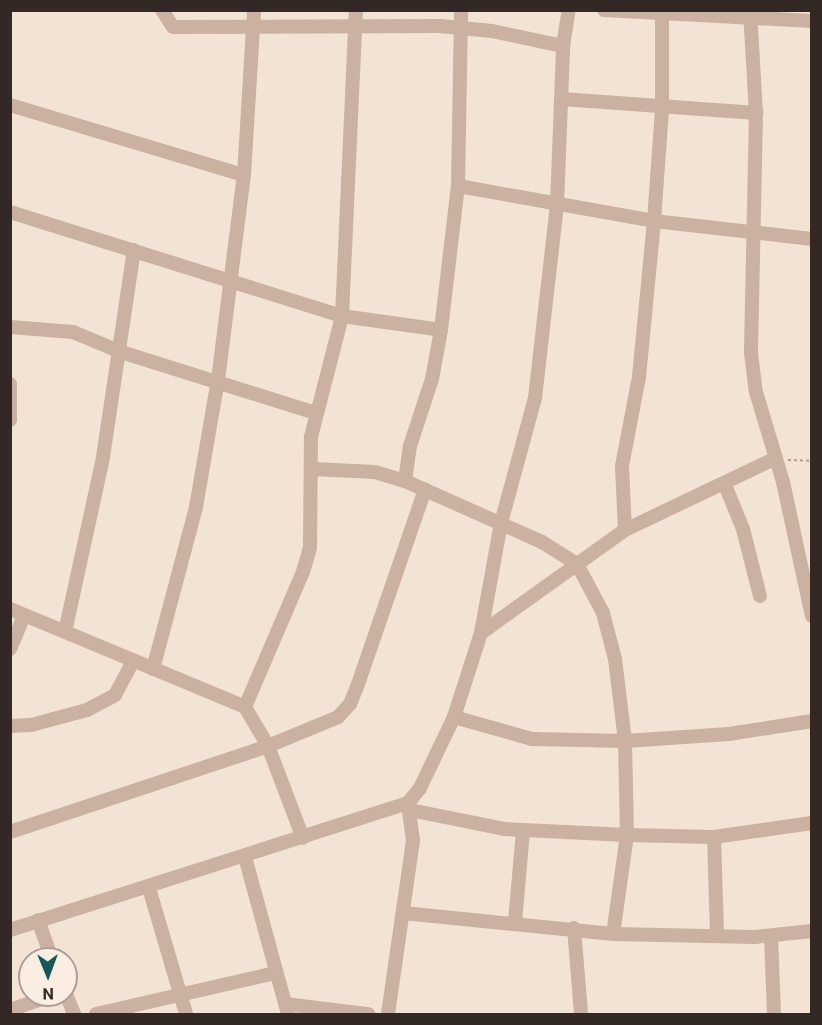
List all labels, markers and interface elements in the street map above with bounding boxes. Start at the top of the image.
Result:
north arrow [18,947,78,1007]
text: N [42,984,54,1003]

